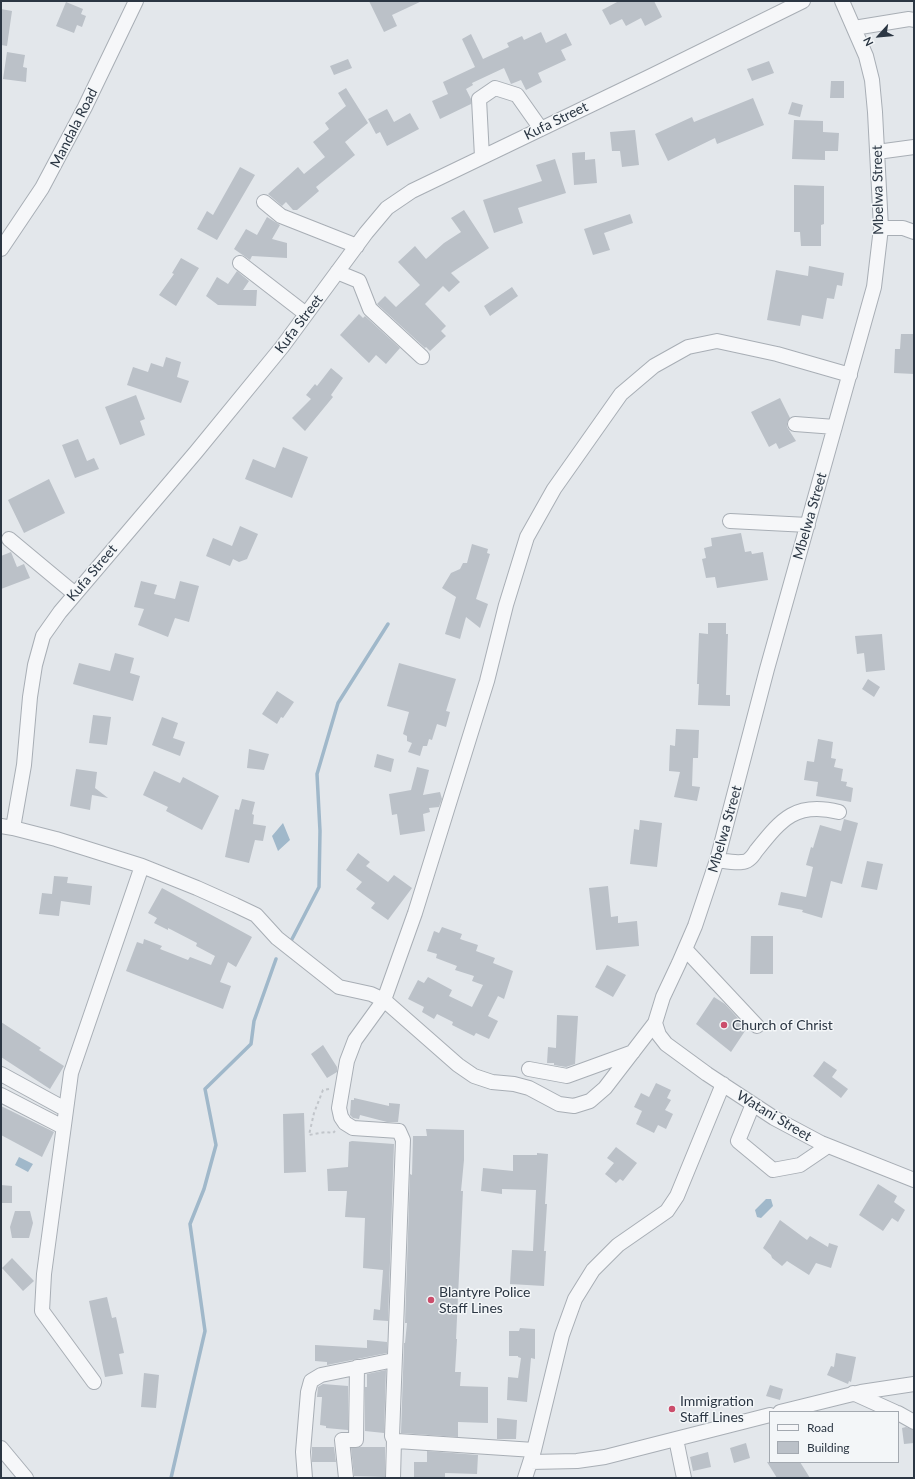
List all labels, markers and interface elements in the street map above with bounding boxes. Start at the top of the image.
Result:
north arrow [859,16,899,56]
text: N [860,35,876,48]
street label: Mandala Road [47,85,101,171]
street label: Kufa Street [521,98,591,144]
street label: Mbelwa Street [869,145,887,235]
street label: Kufa Street [272,291,326,357]
street label: Mbelwa Street [790,471,830,561]
street label: Kufa Street [63,541,121,605]
street label: Mbelwa Street [705,784,745,874]
place label: Church of Christ [732,1017,833,1033]
marker: Church of Christ [719,1020,729,1030]
street label: Watani Street [734,1087,814,1145]
place label: Blantyre Police Staff Lines [439,1284,530,1316]
marker: Blantyre Police Staff Lines [426,1295,436,1305]
place label: Immigration Staff Lines [680,1393,754,1426]
marker: Immigration Staff Lines [667,1404,677,1414]
legend [769,1411,899,1463]
text: Road [807,1420,834,1435]
text: Building [807,1440,850,1455]

